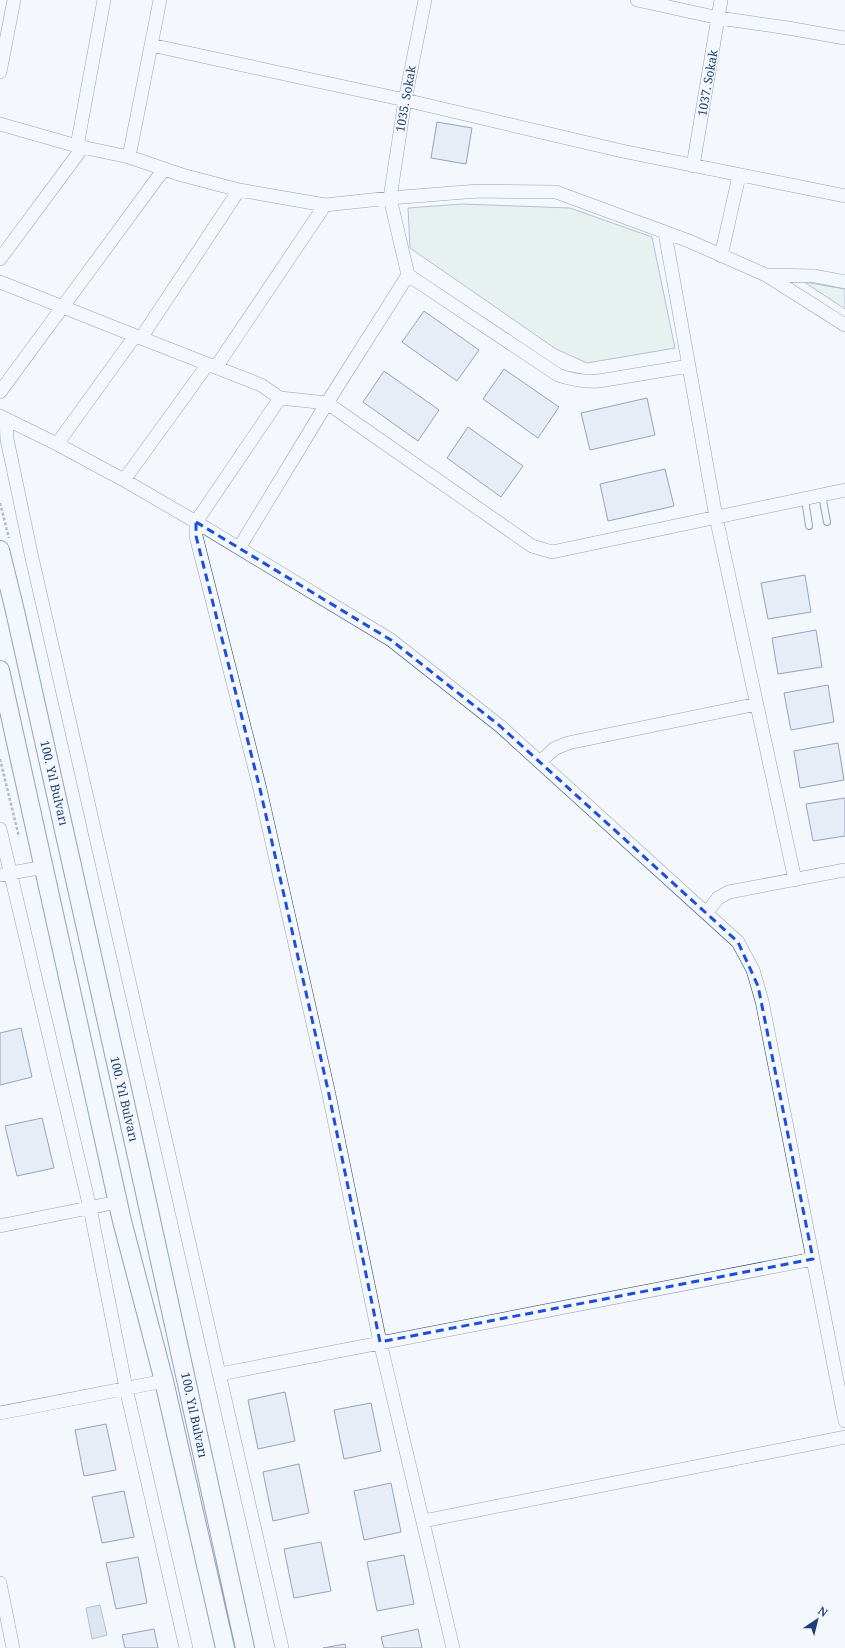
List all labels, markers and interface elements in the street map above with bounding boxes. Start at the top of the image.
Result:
street label: 1037. Sokak [693,47,722,117]
street label: 1035. Sokak [391,63,420,133]
street label: 100. Yıl Bulvarı [36,739,73,827]
street label: 100. Yıl Bulvarı [106,1055,143,1143]
street label: 100. Yıl Bulvarı [177,1371,212,1459]
north arrow [797,1600,837,1640]
text: N [815,1603,831,1620]

